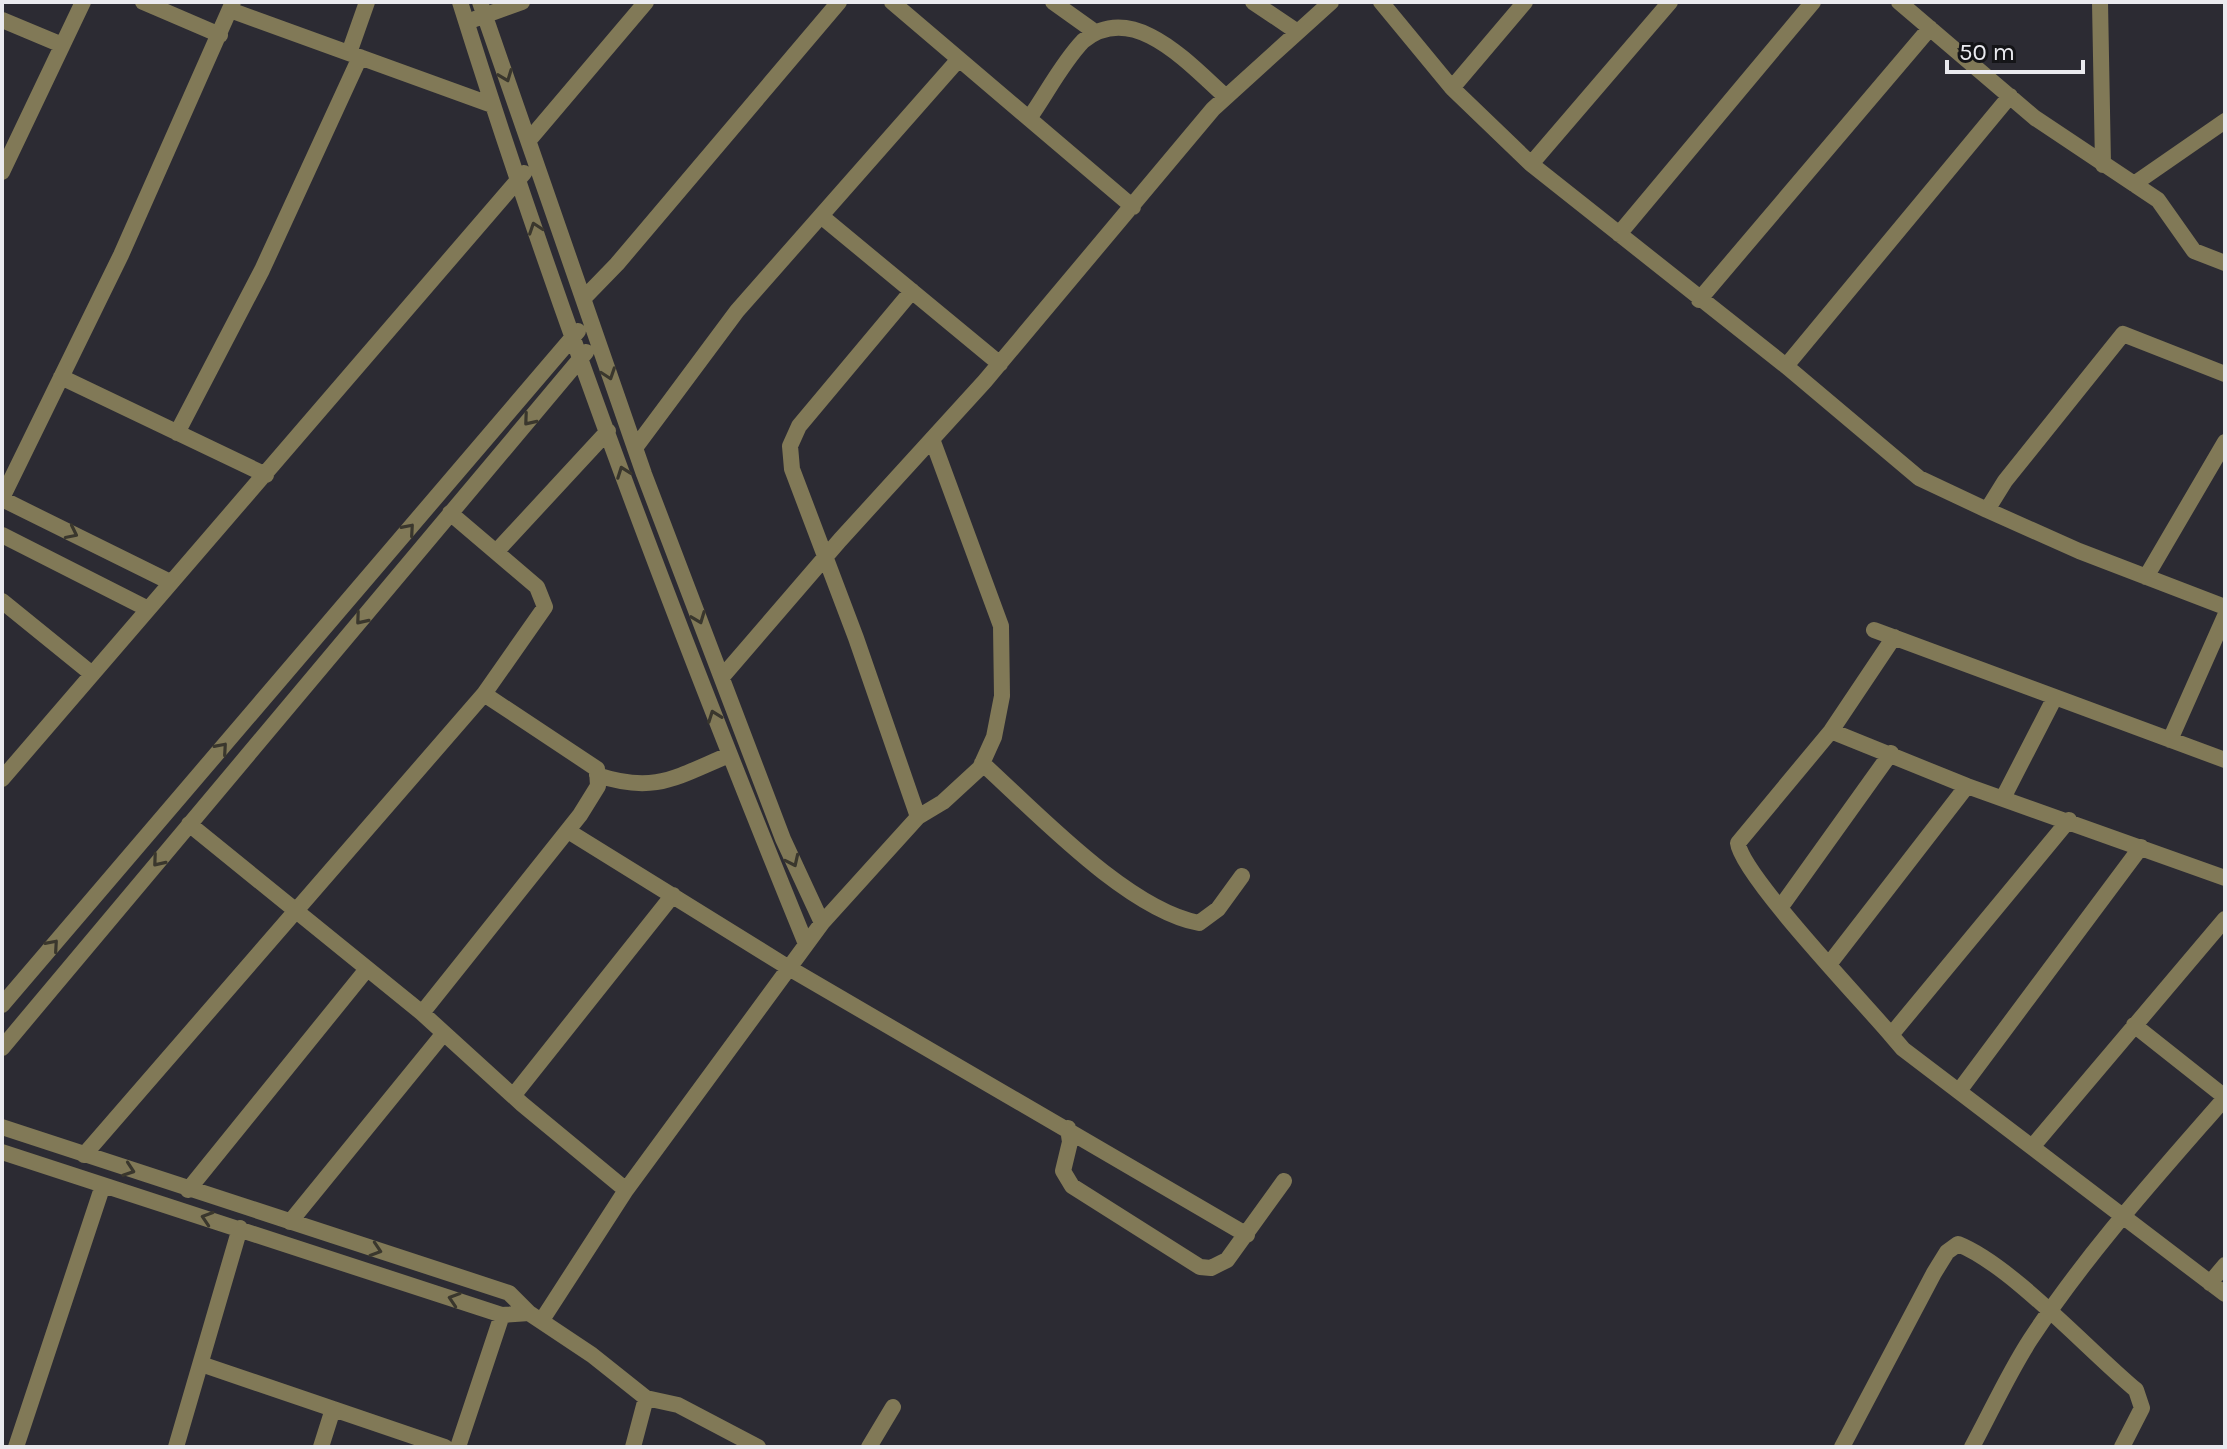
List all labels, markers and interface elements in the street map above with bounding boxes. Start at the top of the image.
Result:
scale bar [1947,24,2083,74]
text: 50 m [1959,38,2015,66]
one-way arrow [496,68,513,82]
one-way arrow [528,221,545,235]
one-way arrow [600,366,616,380]
one-way arrow [524,411,539,425]
one-way arrow [616,466,633,480]
one-way arrow [63,524,78,539]
one-way arrow [399,524,414,538]
one-way arrow [356,610,371,624]
one-way arrow [689,610,706,624]
one-way arrow [707,710,723,724]
one-way arrow [212,743,227,757]
one-way arrow [153,851,168,866]
one-way arrow [783,852,799,867]
one-way arrow [43,940,58,955]
one-way arrow [121,1161,135,1177]
one-way arrow [200,1211,214,1227]
one-way arrow [369,1241,383,1257]
one-way arrow [447,1292,461,1308]

